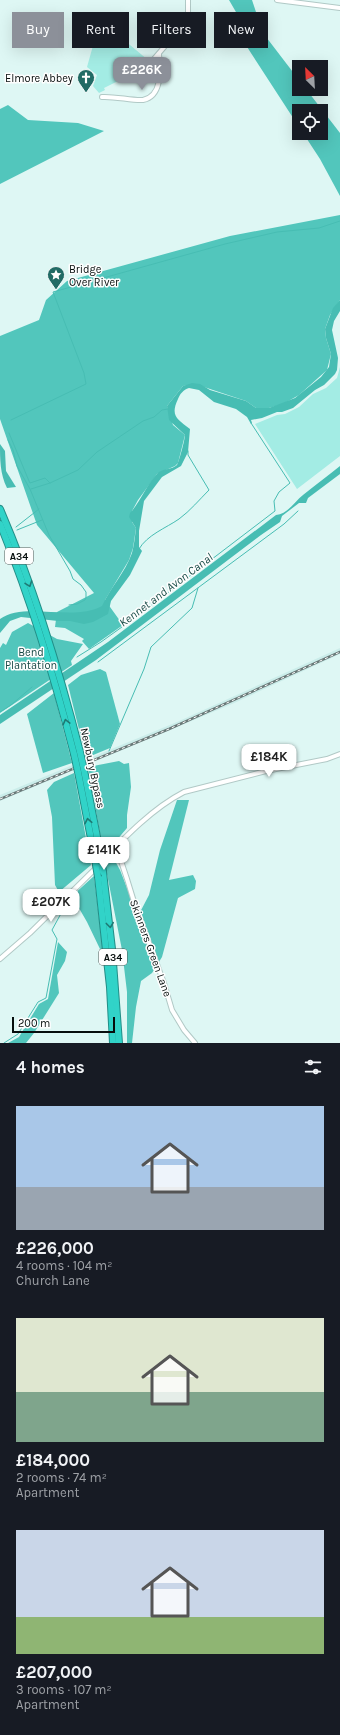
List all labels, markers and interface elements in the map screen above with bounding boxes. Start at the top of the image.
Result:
chip: Buy [12,12,64,48]
chip: Rent [72,12,129,48]
chip: Filters [137,12,206,48]
chip: New [214,12,268,48]
pin: £226K [114,57,170,91]
north arrow [292,60,328,96]
map controls [292,60,328,140]
text: £226K [122,62,162,77]
church icon: Elmore Abbey [76,68,96,93]
place label: Elmore Abbey [5,72,73,85]
button: locate [292,104,328,140]
place label: Bridge Over River [69,263,119,289]
place icon: Bridge Over River [46,265,66,290]
road number: A34 [5,548,33,564]
water label: Kennet and Avon Canal [116,550,216,630]
one-way arrow [25,581,33,588]
park label: Bend Plantation [5,646,57,672]
one-way arrow [62,719,71,726]
street label: Newbury Bypass [78,727,107,810]
pin: £184K [241,744,297,778]
text: £184K [250,749,288,764]
one-way arrow [84,818,92,824]
pin: £141K [76,837,132,871]
text: £141K [87,842,121,857]
pin: £207K [23,889,79,923]
text: £207K [32,894,70,909]
street label: Skinners Green Lane [127,898,174,999]
one-way arrow [105,922,114,928]
road number: A34 [99,949,127,965]
scale bar [12,1015,115,1034]
text: 200 m [18,1017,50,1030]
icon: filters [302,1056,324,1078]
text: 4 homes [16,1057,85,1077]
icon: home [134,1132,206,1204]
text: £226,000 [16,1238,94,1258]
text: 4 rooms · 104 m² [16,1258,112,1273]
text: Church Lane [16,1273,90,1288]
icon: home [134,1344,206,1416]
text: £184,000 [16,1450,90,1470]
text: 2 rooms · 74 m² [16,1470,107,1485]
text: Apartment [16,1485,79,1500]
icon: home [134,1556,206,1628]
text: £207,000 [16,1662,92,1682]
text: 3 rooms · 107 m² [16,1682,112,1697]
text: Apartment [16,1697,79,1712]

